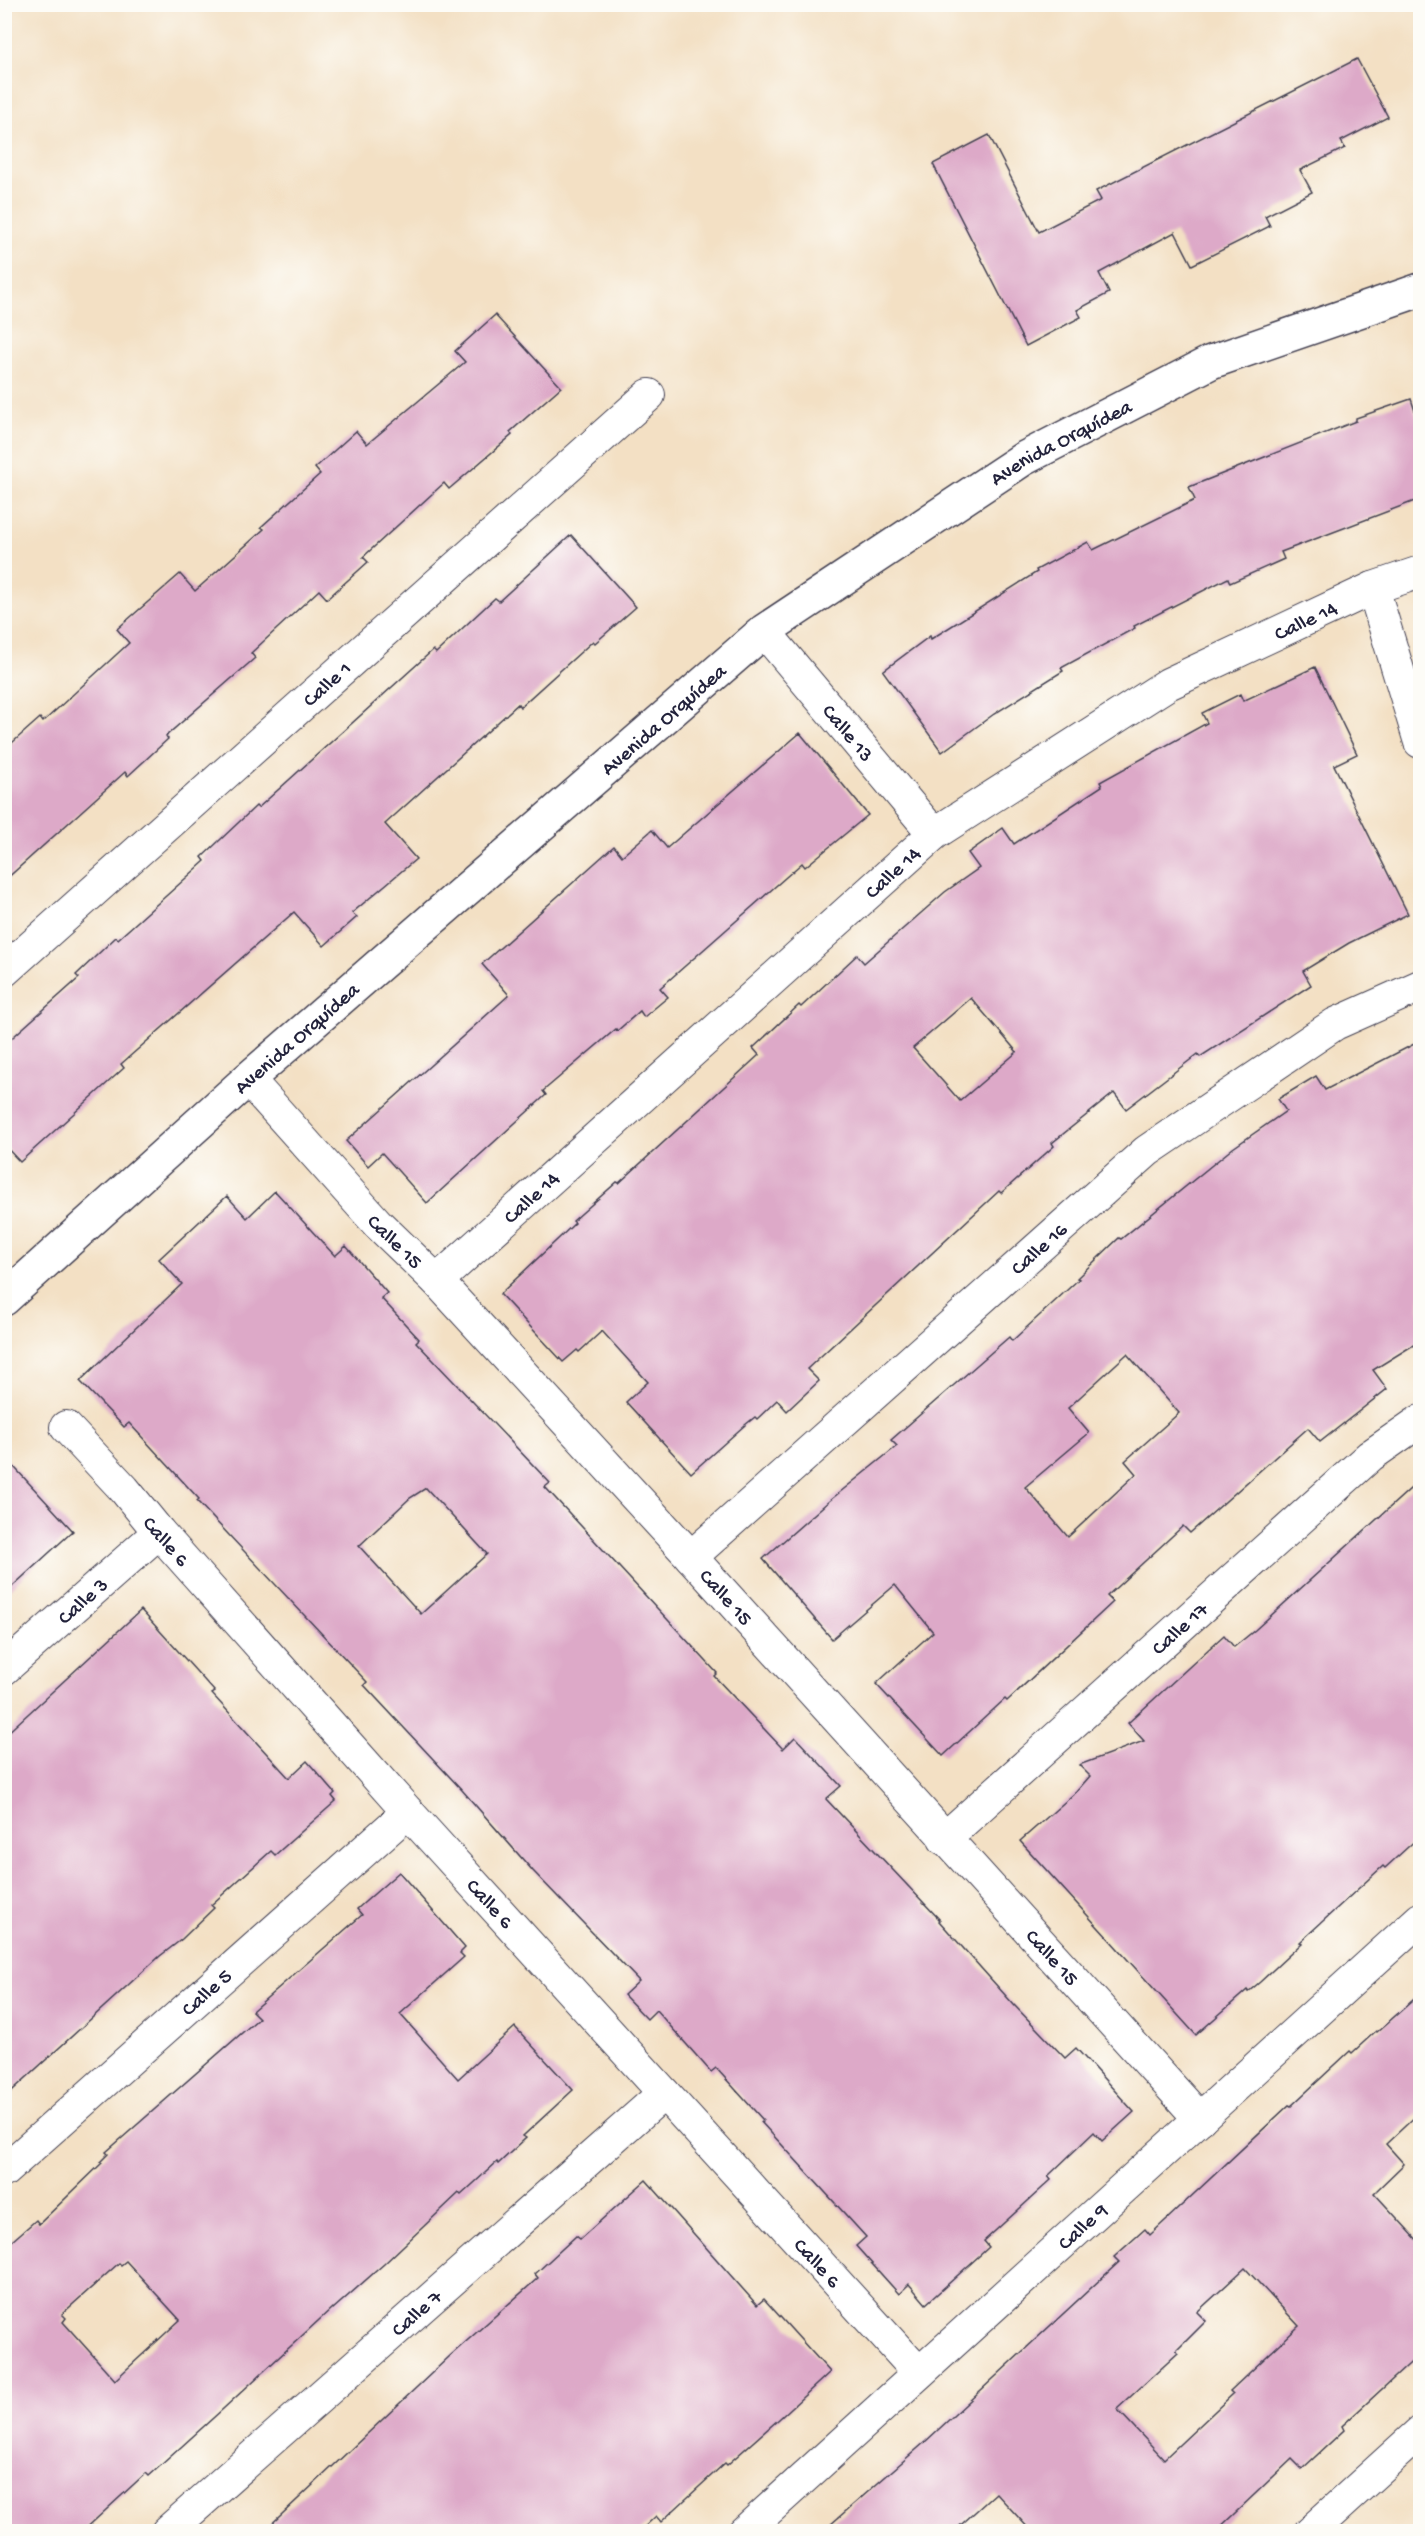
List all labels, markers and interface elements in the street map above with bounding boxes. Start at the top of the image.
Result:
street label: Avenida Orquídea [987,395,1138,493]
street label: Calle 14 [1271,597,1342,648]
street label: Calle 1 [299,658,358,714]
street label: Avenida Orquídea [597,659,734,783]
street label: Calle 13 [815,701,877,768]
street label: Calle 14 [861,843,928,906]
street label: Avenida Orquídea [230,978,367,1101]
street label: Calle 14 [500,1168,566,1231]
street label: Calle 15 [360,1211,426,1276]
street label: Calle 16 [1007,1218,1074,1282]
street label: Calle 6 [135,1513,193,1574]
street label: Calle 15 [692,1565,756,1632]
street label: Calle 3 [54,1574,115,1632]
street label: Calle 17 [1148,1598,1216,1662]
street label: Calle 6 [459,1875,517,1936]
street label: Calle 15 [1018,1925,1082,1992]
street label: Calle 5 [178,1965,239,2023]
street label: Calle 9 [1054,2199,1115,2257]
street label: Calle 6 [786,2234,845,2295]
street label: Calle 7 [388,2285,449,2344]

